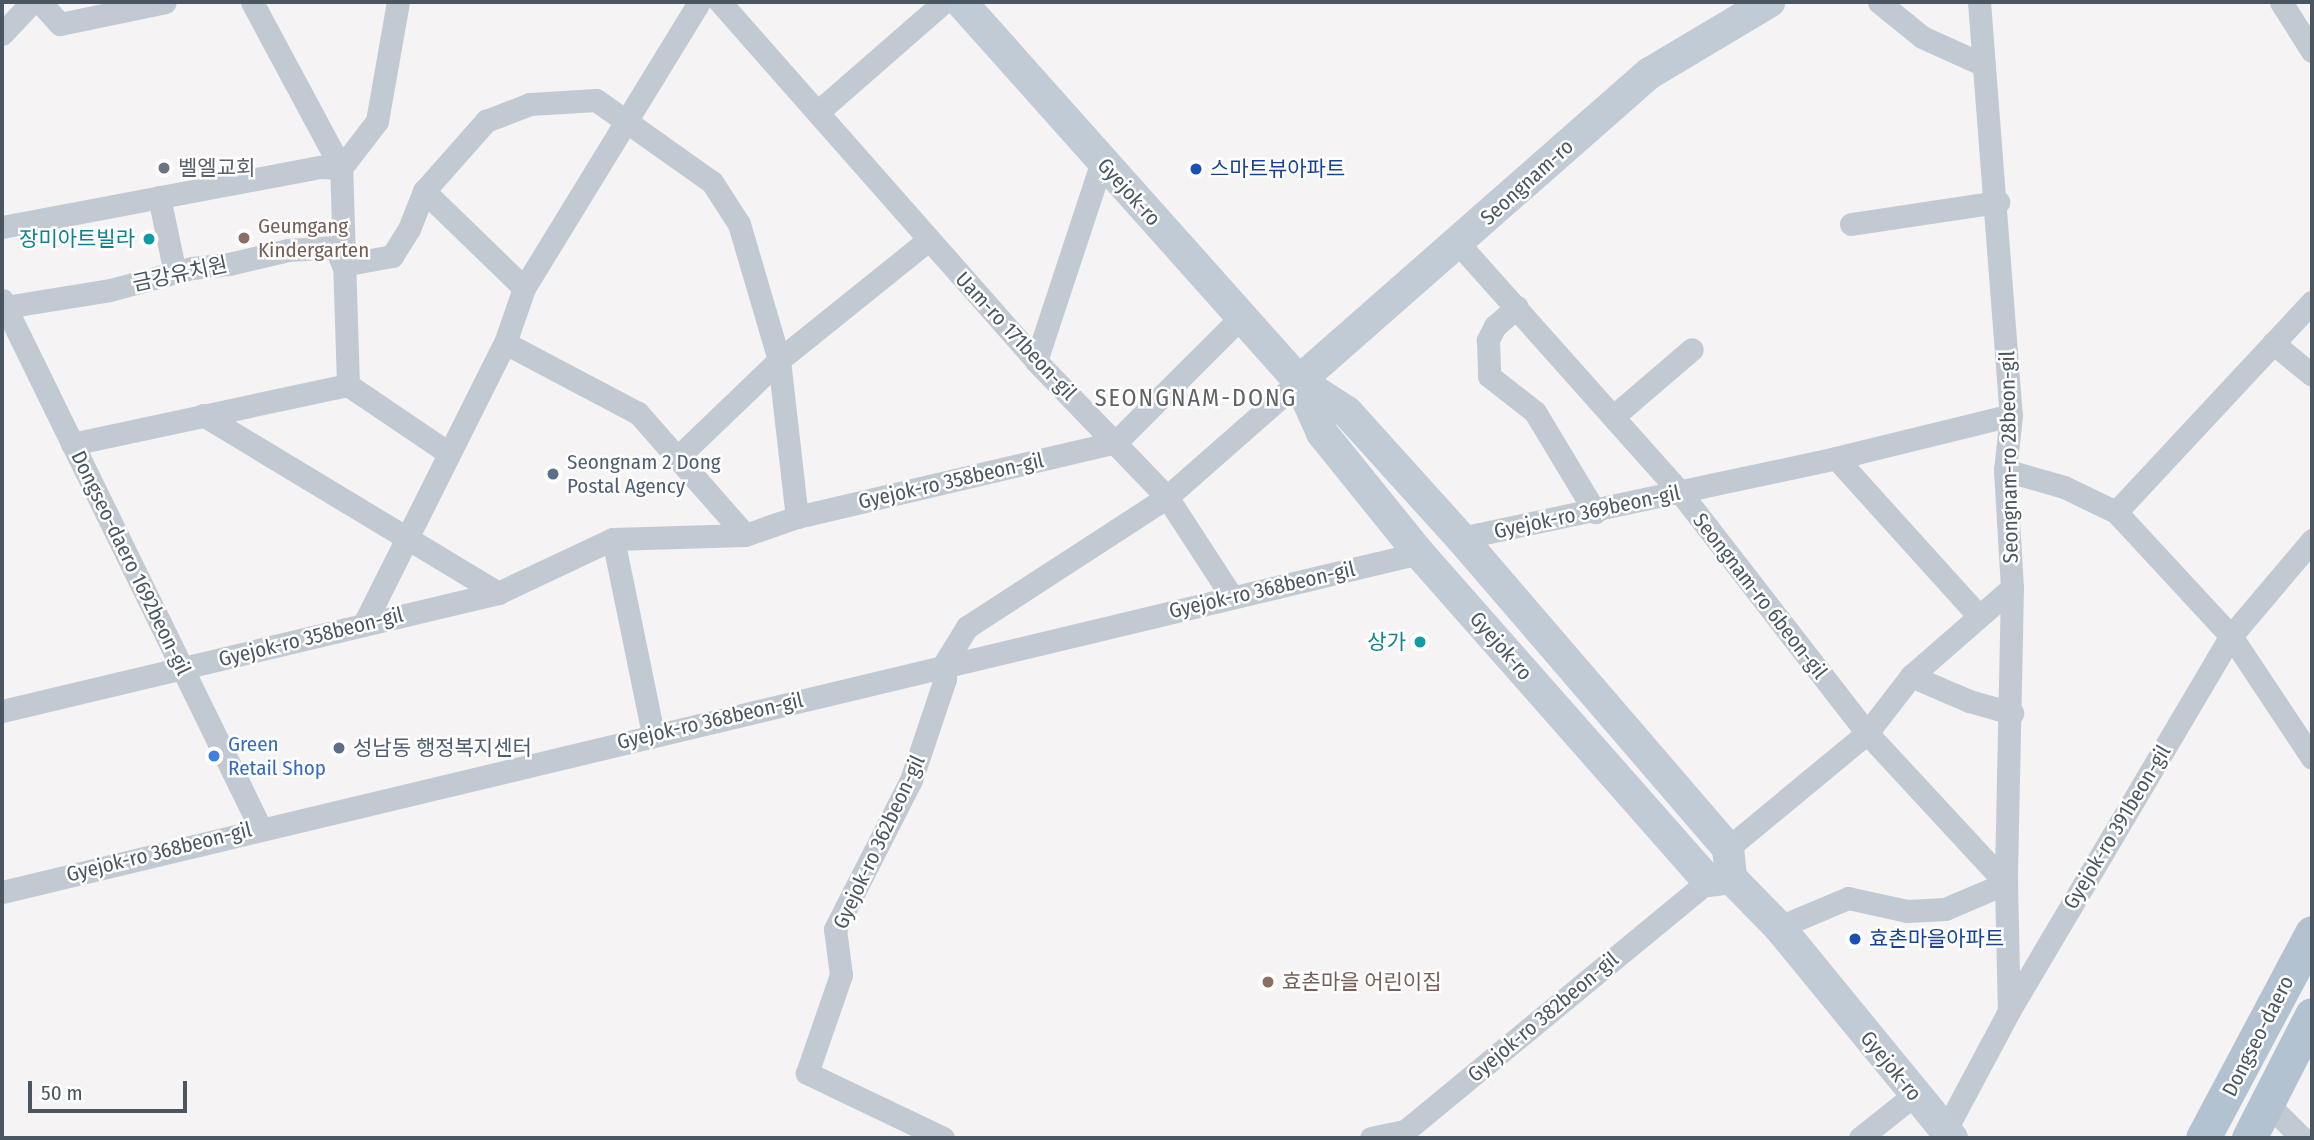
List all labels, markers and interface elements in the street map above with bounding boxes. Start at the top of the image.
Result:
street label: Seongnam-ro [1476,134,1578,230]
street label: Gyejok-ro [1092,153,1166,231]
place label: 벨엘교회 [178,155,255,181]
place label: 스마트뷰아파트 [1210,156,1345,182]
marker: 벨엘교회 [156,160,172,176]
marker: 스마트뷰아파트 [1188,161,1204,177]
place label: Geumgang Kindergarten [258,213,369,263]
place label: 장미아트빌라 [19,226,135,252]
marker: Geumgang Kindergarten [236,230,252,246]
marker: 장미아트빌라 [141,231,157,247]
street label: 금강유치원 [130,252,230,296]
street label: Uam-ro 171beon-gil [950,267,1082,405]
street label: Seongnam-ro 28beon-gil [1995,350,2023,564]
district label: SEONGNAM-DONG [1096,385,1296,413]
street label: Dongseo-daero 1692beon-gil [66,447,196,679]
street label: Gyejok-ro 358beon-gil [856,447,1046,515]
place label: Seongnam 2 Dong Postal Agency [567,449,721,499]
marker: Seongnam 2 Dong Postal Agency [545,466,561,482]
street label: Gyejok-ro 369beon-gil [1492,480,1682,544]
street label: Seongnam-ro 6beon-gil [1687,508,1833,684]
street label: Gyejok-ro 368beon-gil [1167,556,1357,624]
street label: Gyejok-ro 358beon-gil [216,602,406,672]
street label: Gyejok-ro [1464,607,1538,685]
place label: 상가 [1367,629,1406,655]
marker: 상가 [1412,634,1428,650]
street label: Gyejok-ro 368beon-gil [615,687,805,755]
place label: Green Retail Shop [228,731,326,781]
place label: 성남동 행정복지센터 [353,735,532,761]
marker: 성남동 행정복지센터 [331,740,347,756]
street label: Gyejok-ro 391beon-gil [2058,740,2176,914]
marker: Green Retail Shop [206,748,222,764]
street label: Gyejok-ro 362beon-gil [828,751,930,933]
street label: Gyejok-ro 368beon-gil [64,817,254,887]
place label: 효촌마을아파트 [1869,926,2004,952]
marker: 효촌마을아파트 [1847,931,1863,947]
street label: Gyejok-ro 382beon-gil [1463,947,1623,1087]
place label: 효촌마을 어린이집 [1282,969,1441,995]
street label: Dongseo-daero [2217,972,2299,1100]
marker: 효촌마을 어린이집 [1260,974,1276,990]
street label: Gyejok-ro [1855,1026,1927,1106]
scale bar [32,1066,191,1110]
text: 50 m [41,1080,83,1106]

